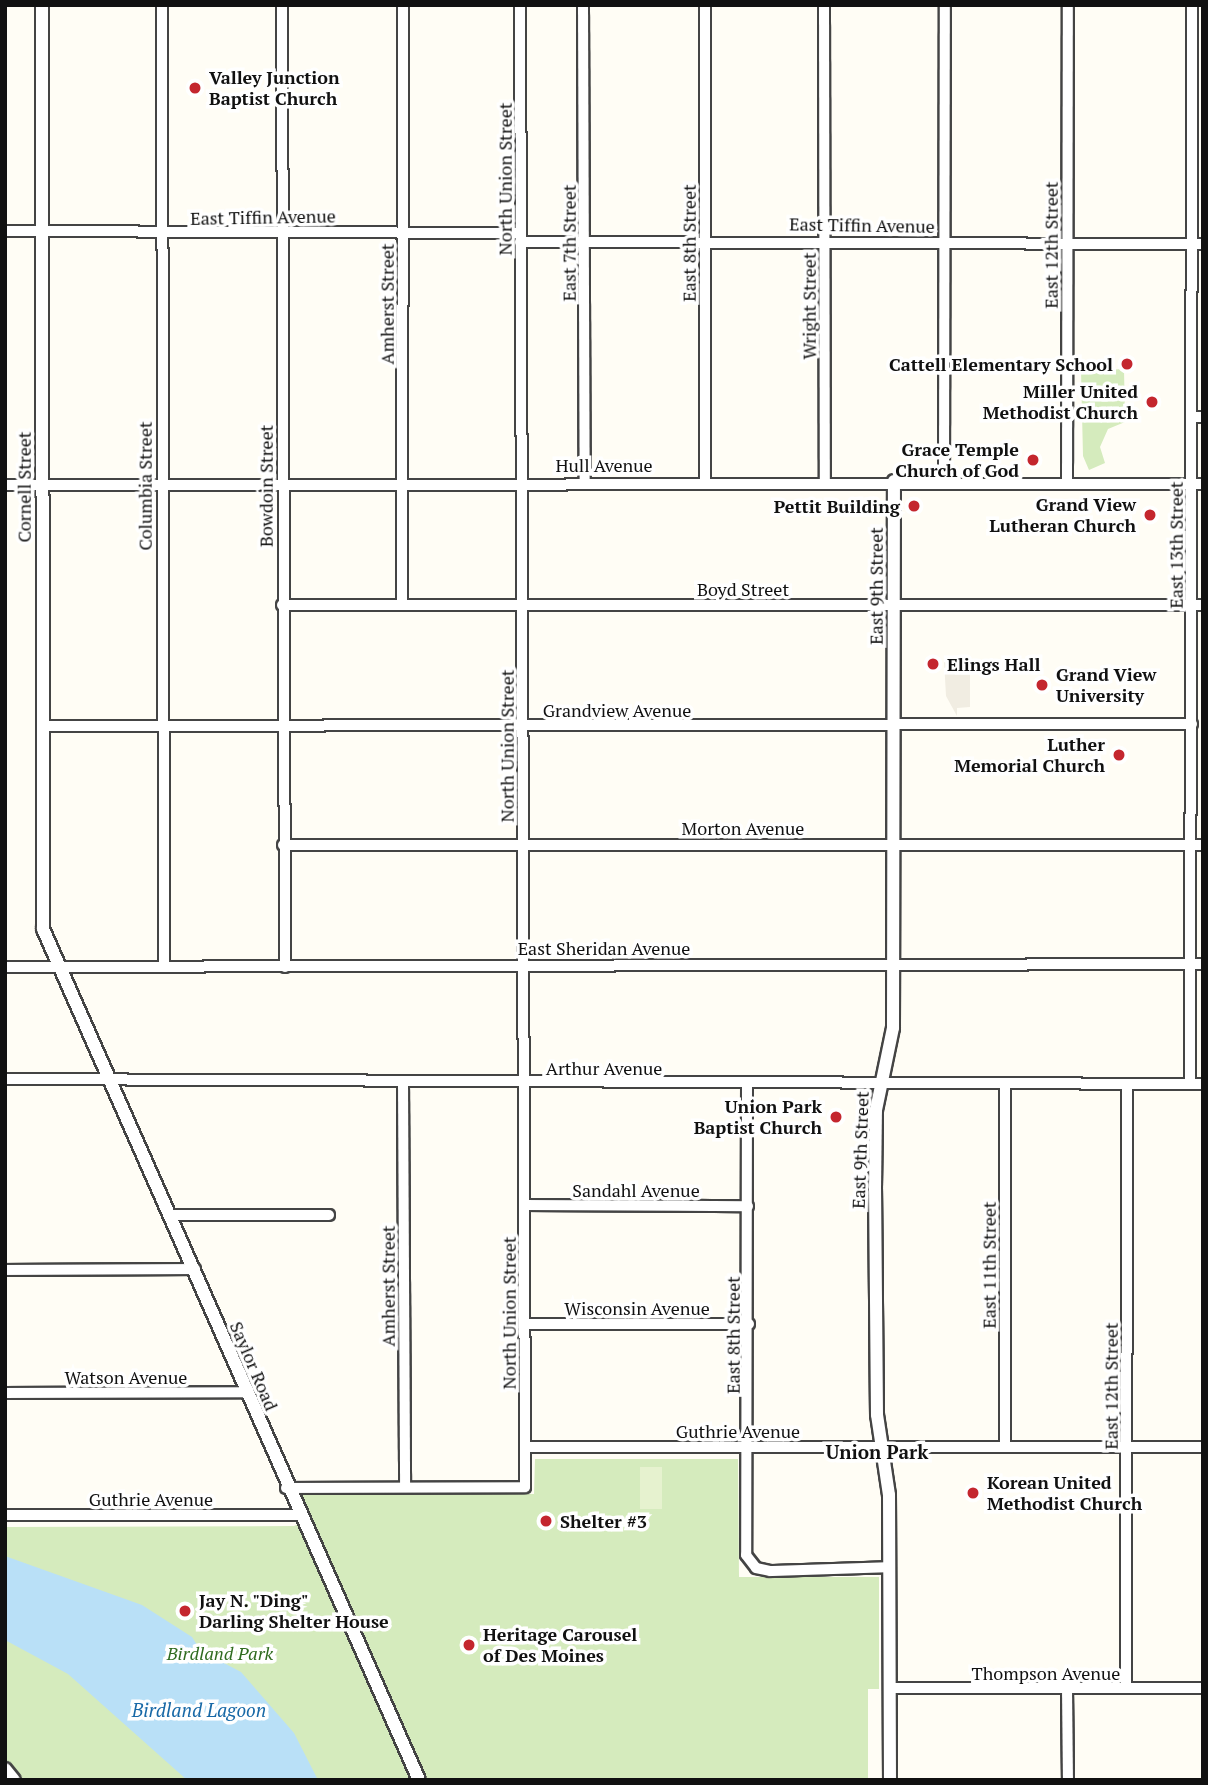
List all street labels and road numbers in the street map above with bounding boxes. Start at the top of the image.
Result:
street label: North Union Street [494,103,516,255]
street label: East 12th Street [1040,181,1062,309]
street label: East 8th Street [678,184,700,302]
street label: East 7th Street [558,185,580,301]
street label: East Tiffin Avenue [190,205,336,229]
street label: East Tiffin Avenue [789,213,935,237]
street label: Amherst Street [376,243,398,365]
street label: Wright Street [798,252,820,360]
street label: Columbia Street [134,421,156,551]
street label: Bowdoin Street [255,425,277,547]
street label: Cornell Street [13,431,35,543]
street label: Hull Avenue [555,454,653,476]
street label: East 13th Street [1165,481,1187,609]
street label: East 9th Street [865,527,887,645]
street label: Boyd Street [697,578,789,600]
street label: North Union Street [496,670,518,822]
street label: Grandview Avenue [542,699,692,721]
street label: Morton Avenue [681,817,805,839]
street label: East Sheridan Avenue [517,937,691,959]
street label: Arthur Avenue [546,1057,662,1079]
street label: East 9th Street [847,1091,873,1209]
street label: Sandahl Avenue [572,1179,700,1201]
street label: East 11th Street [978,1201,1000,1329]
street label: Amherst Street [377,1225,399,1347]
street label: North Union Street [498,1237,520,1389]
street label: East 8th Street [722,1276,744,1394]
street label: Wisconsin Avenue [564,1297,710,1319]
street label: Saylor Road [226,1318,282,1414]
street label: East 12th Street [1100,1322,1122,1450]
street label: Watson Avenue [64,1366,188,1388]
street label: Guthrie Avenue [676,1420,800,1442]
street label: Guthrie Avenue [89,1488,213,1510]
street label: Thompson Avenue [971,1662,1121,1684]

